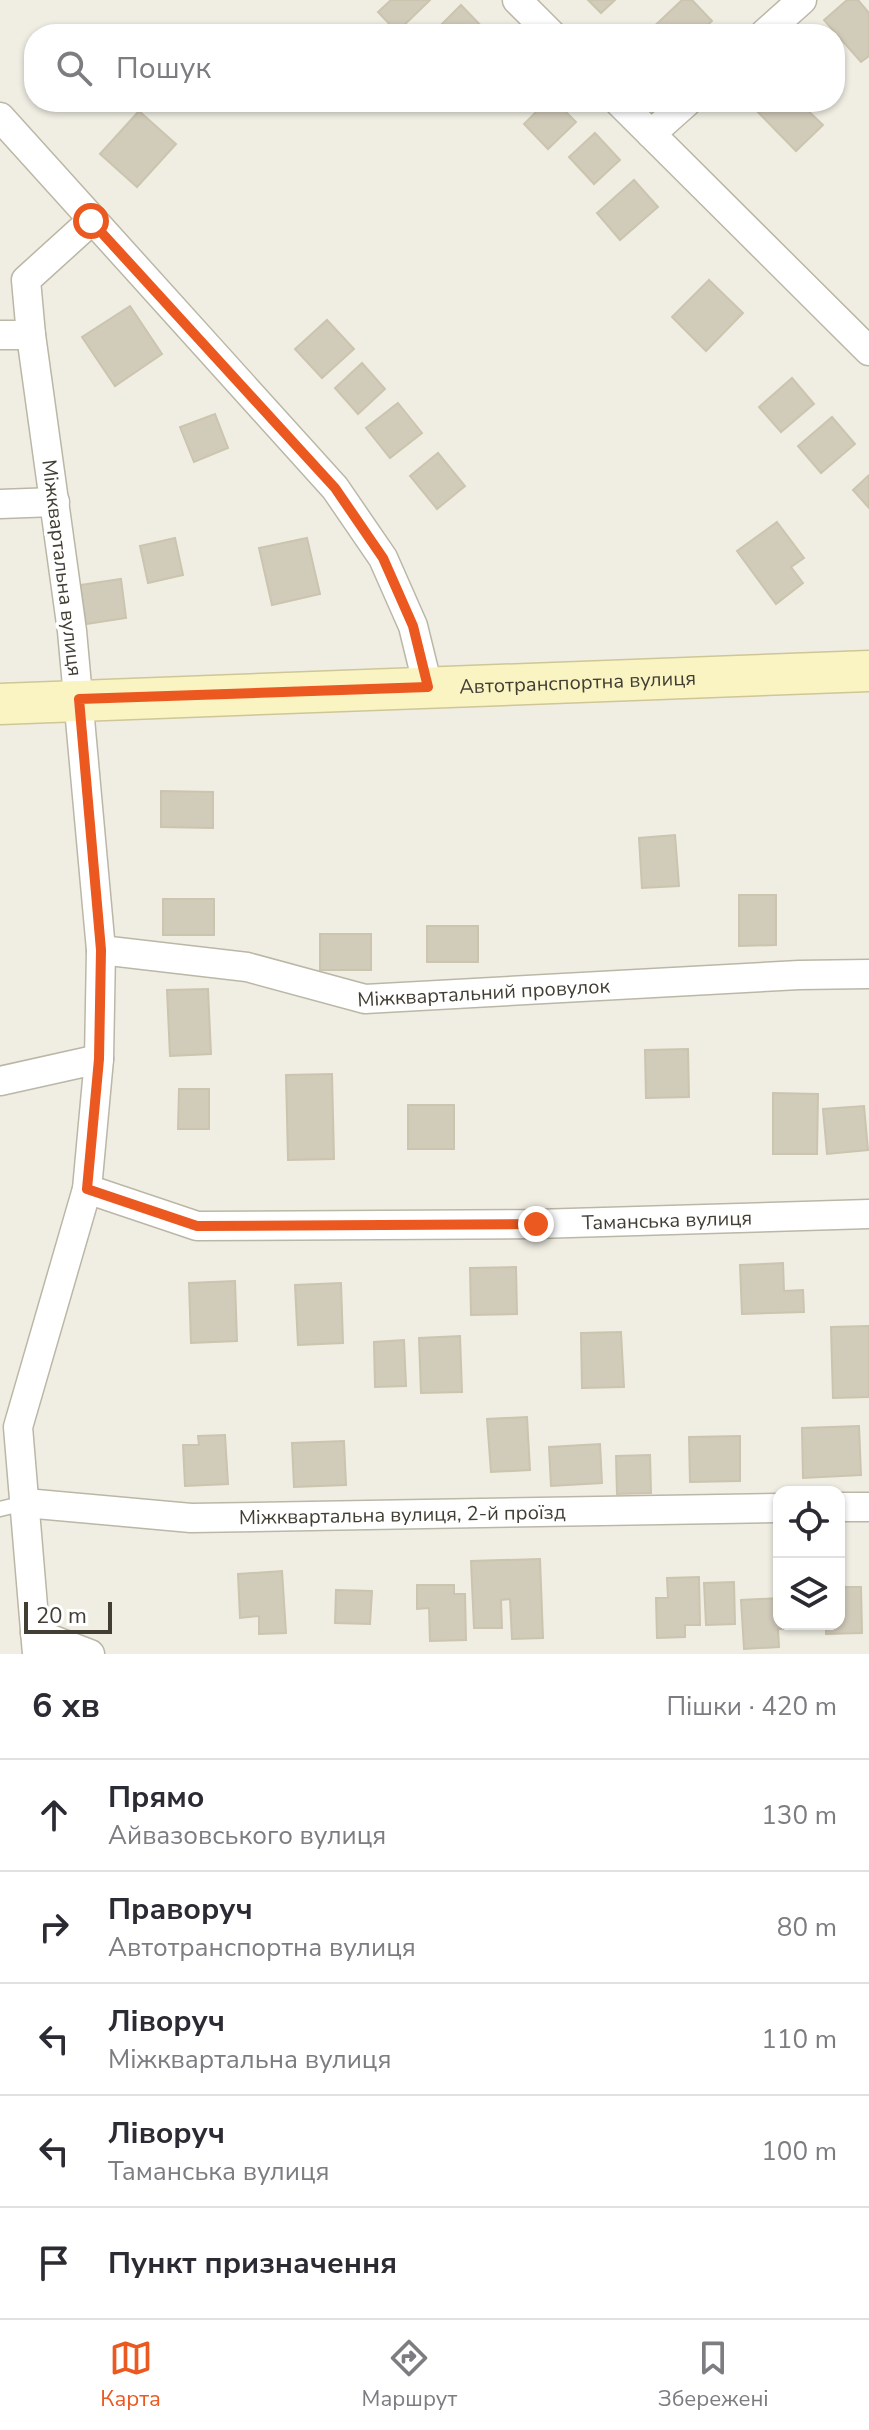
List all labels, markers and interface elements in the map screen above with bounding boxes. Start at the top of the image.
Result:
search box [24,24,845,112]
icon: search [52,46,96,90]
text: Пошук [116,48,211,89]
route start [73,203,109,239]
street label: Міжквартальна вулиця [35,458,89,678]
street label: Автотранспортна вулиця [459,664,696,700]
street label: Міжквартальний провулок [356,972,611,1013]
street label: Таманська вулиця [581,1204,752,1236]
route end [518,1206,554,1242]
map controls [773,1486,845,1630]
button: locate [773,1486,845,1558]
street label: Міжквартальна вулиця, 2-й проїзд [239,1498,566,1531]
button: layers [773,1558,845,1630]
scale bar [24,1598,112,1634]
text: 20 m [36,1601,87,1631]
text: 6 хв [32,1683,100,1729]
text: Пішки · 420 m [666,1689,837,1724]
text: Прямо [108,1777,205,1818]
icon: ahead [32,1793,76,1837]
text: 130 m [761,1798,837,1833]
text: Айвазовського вулиця [108,1818,386,1853]
text: Праворуч [108,1889,253,1930]
icon: right [32,1905,76,1949]
text: 80 m [777,1910,837,1945]
text: Автотранспортна вулиця [108,1930,416,1965]
text: Ліворуч [108,2001,225,2042]
icon: left [32,2017,76,2061]
text: 110 m [761,2022,837,2057]
text: Міжквартальна вулиця [108,2042,391,2077]
text: Ліворуч [108,2113,225,2154]
icon: left [32,2129,76,2173]
text: 100 m [761,2134,837,2169]
text: Таманська вулиця [108,2154,329,2189]
icon: arrive [32,2241,76,2285]
text: Пункт призначення [108,2243,397,2284]
tab: Карта [100,2336,161,2414]
tab: Маршрут [362,2336,457,2414]
tab: Збережені [658,2336,769,2414]

